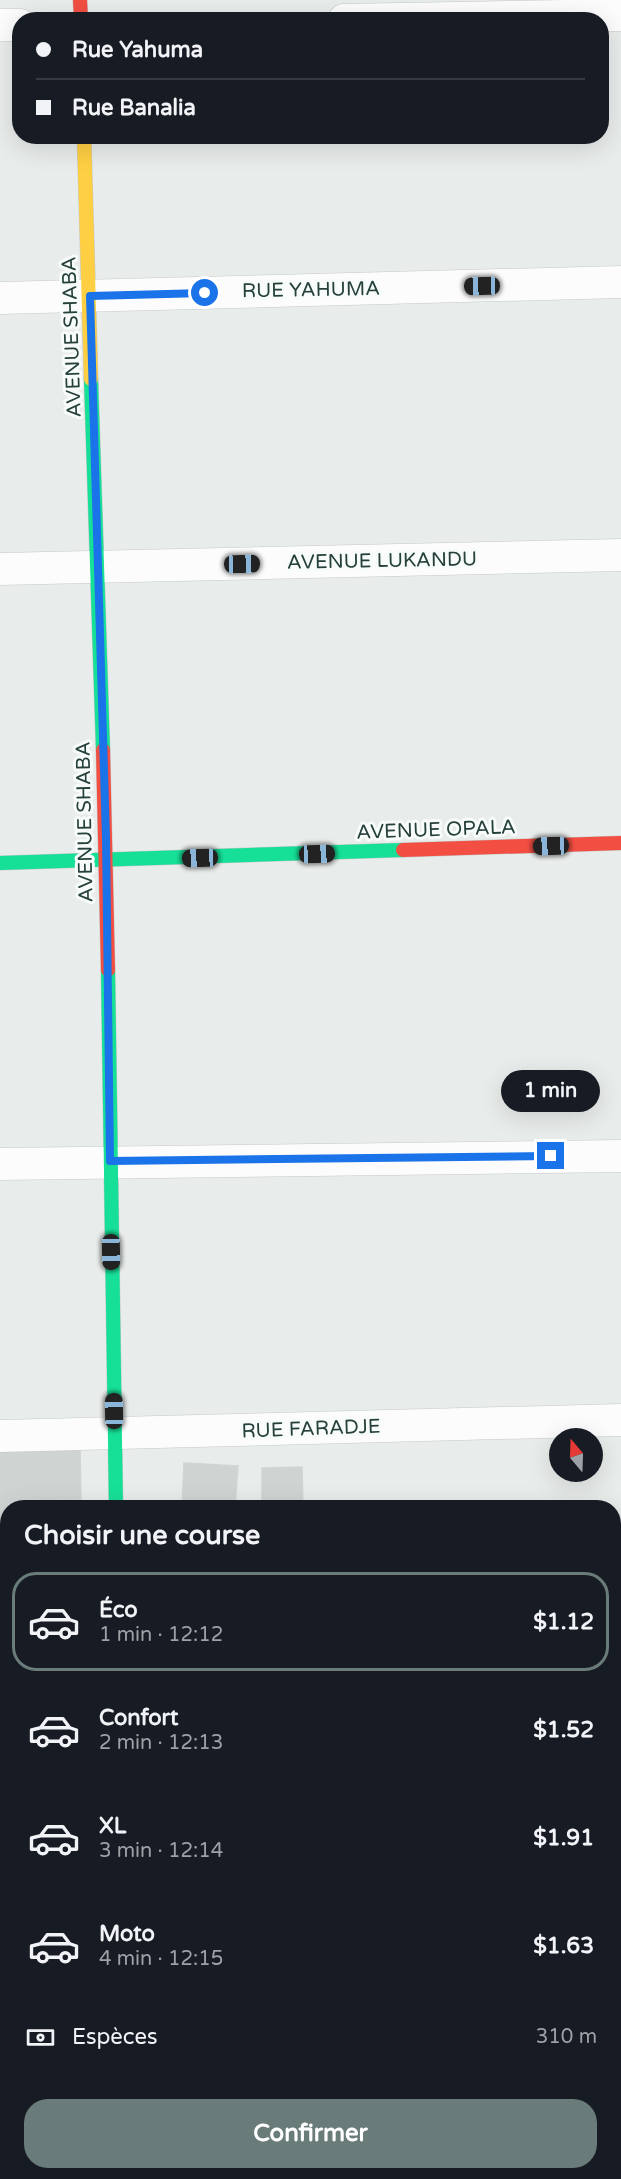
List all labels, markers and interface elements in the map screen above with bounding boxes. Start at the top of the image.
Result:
text: Rue Yahuma [72,37,203,63]
text: Rue Banalia [72,95,196,121]
street label: AVENUE SHABA [57,256,87,418]
street label: RUE YAHUMA [242,277,380,303]
car [464,277,500,295]
route start [191,279,218,306]
street label: AVENUE LUKANDU [287,547,477,575]
car [224,555,260,573]
street label: AVENUE SHABA [72,741,98,903]
street label: AVENUE OPALA [356,815,516,845]
car [533,836,569,856]
car [299,844,335,864]
car [182,848,218,868]
callout: 1 min [502,1069,600,1111]
text: 1 min [524,1079,577,1103]
route end [537,1142,564,1169]
car [102,1234,120,1270]
car [105,1393,123,1429]
street label: RUE FARADJE [241,1415,381,1443]
north arrow [549,1428,603,1482]
map controls [549,1428,603,1482]
text: Choisir une course [24,1519,260,1552]
icon: car [27,1595,81,1649]
text: Éco [99,1597,138,1623]
text: $1.12 [533,1609,594,1635]
text: 1 min · 12:12 [99,1623,223,1647]
icon: car [27,1703,81,1757]
text: Confort [99,1705,178,1731]
text: $1.52 [533,1717,594,1743]
text: 2 min · 12:13 [99,1731,223,1755]
icon: car [27,1811,81,1865]
text: XL [99,1813,126,1839]
text: $1.91 [533,1825,594,1851]
text: 3 min · 12:14 [99,1839,223,1863]
icon: car [27,1919,81,1973]
text: Moto [99,1921,155,1947]
text: $1.63 [533,1933,594,1959]
text: 4 min · 12:15 [99,1947,223,1971]
icon: cash [24,2021,57,2054]
text: Espèces [72,2024,157,2050]
text: 310 m [536,2025,597,2049]
button: Confirmer [24,2099,597,2168]

